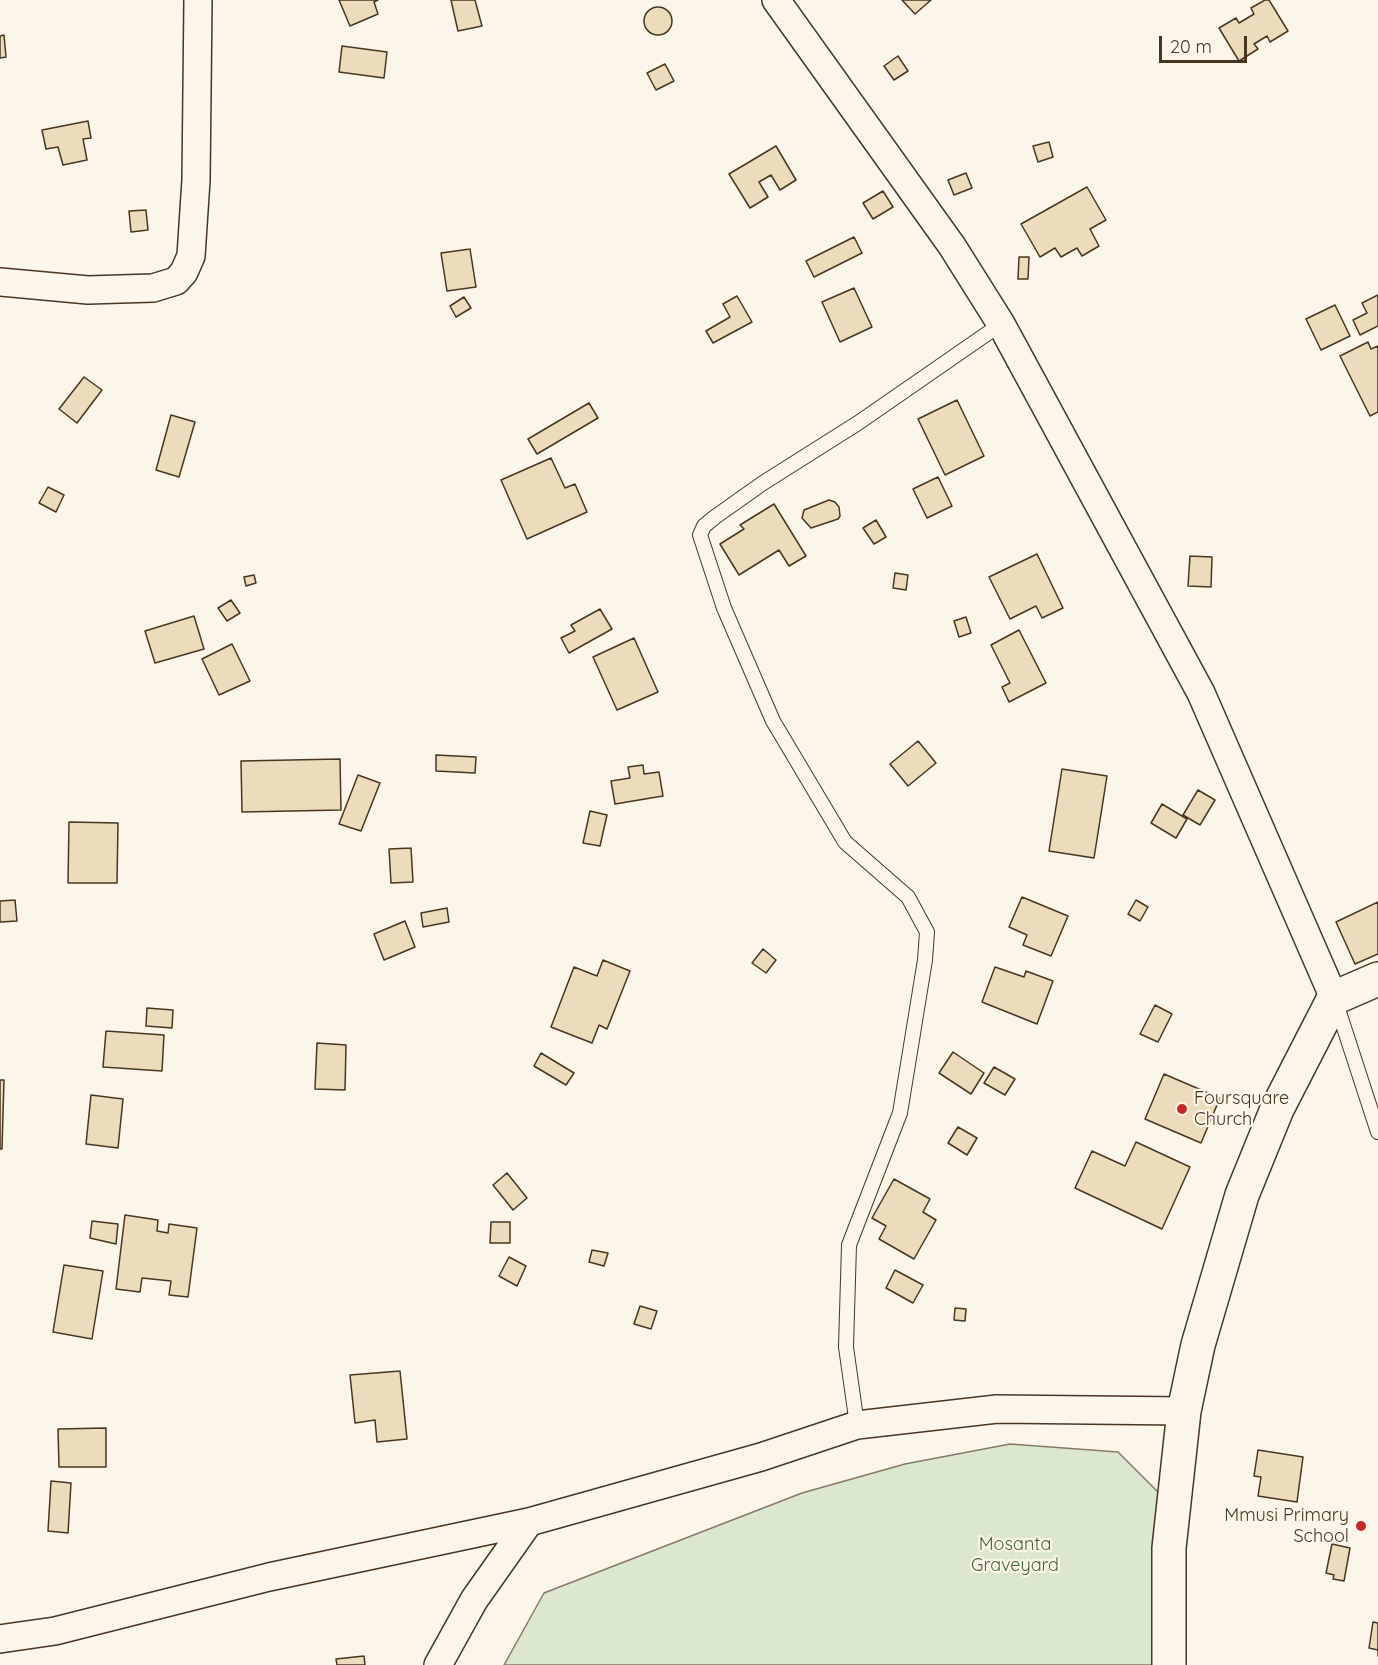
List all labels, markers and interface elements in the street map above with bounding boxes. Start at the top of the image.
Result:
scale bar [1162,24,1250,62]
text: 20 m [1170,35,1212,58]
place label: Foursquare Church [1194,1088,1289,1130]
marker: Foursquare Church [1175,1102,1189,1116]
place label: Mmusi Primary School [1224,1505,1349,1547]
marker: Mmusi Primary School [1354,1519,1368,1533]
park label: Mosanta Graveyard [971,1534,1059,1576]

